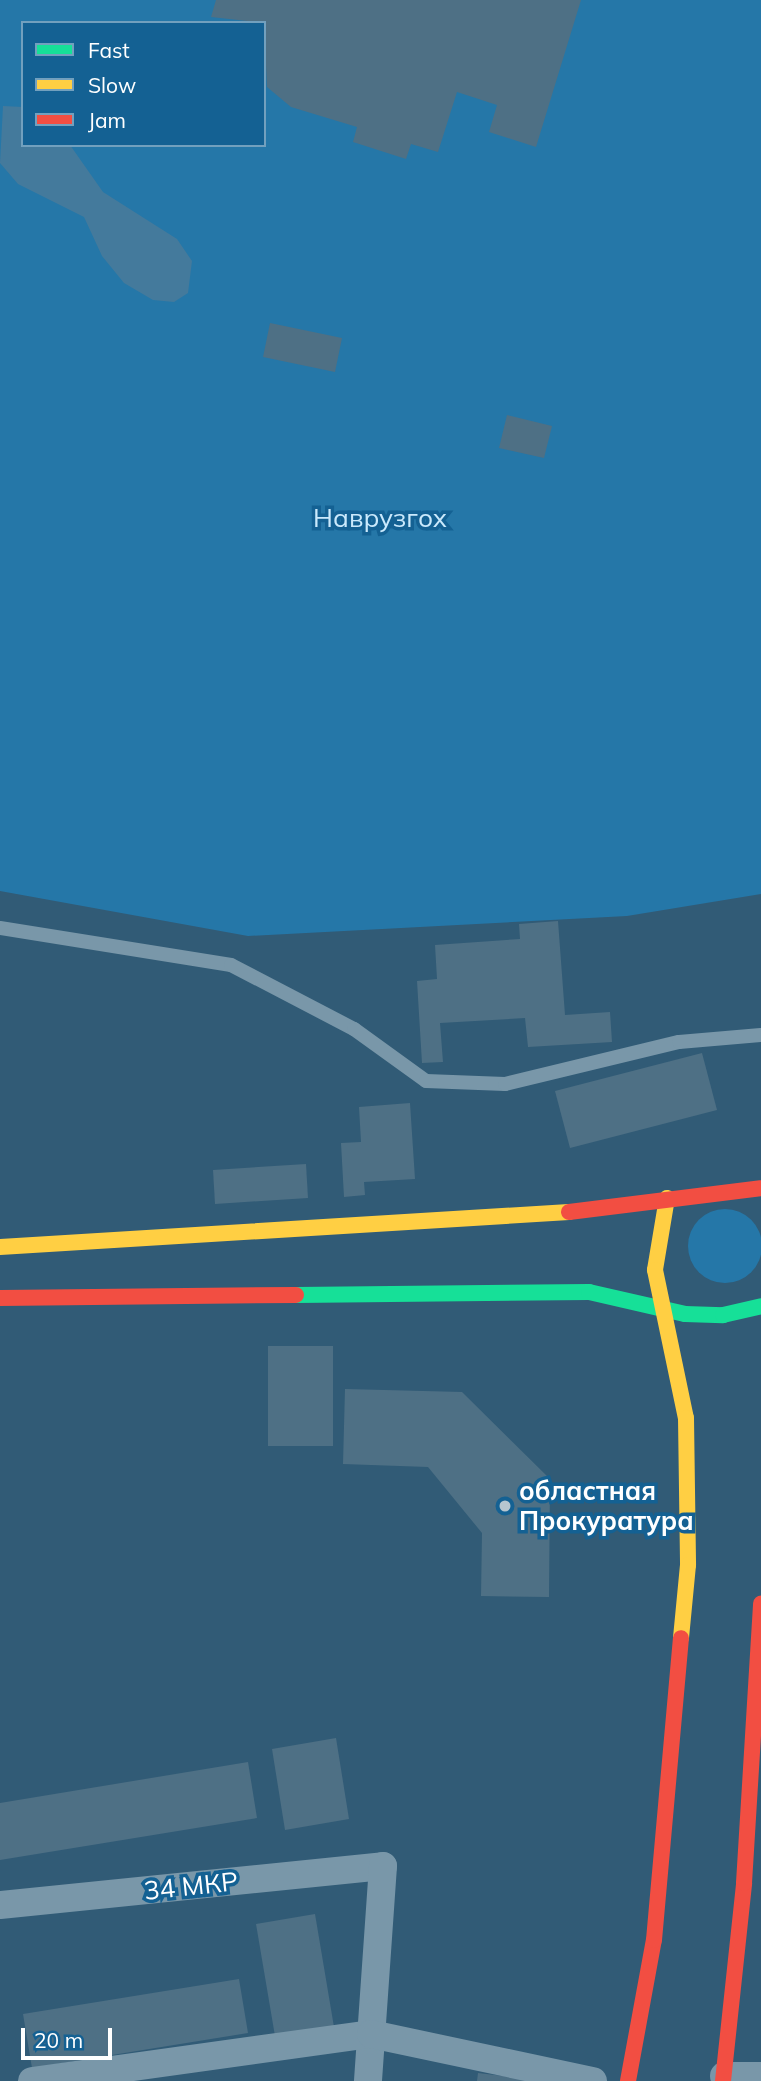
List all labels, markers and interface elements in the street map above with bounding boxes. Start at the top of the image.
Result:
legend [21,21,266,147]
text: Fast [88,37,130,63]
text: Slow [88,72,136,98]
text: Jam [88,107,126,133]
park label: Наврузгох [313,502,447,534]
place label: областная Прокуратура [519,1475,694,1536]
marker: областная Прокуратура [497,1498,513,1514]
street label: 34 МКР [142,1866,240,1906]
scale bar [24,2014,116,2058]
text: 20 m [34,2027,83,2053]

